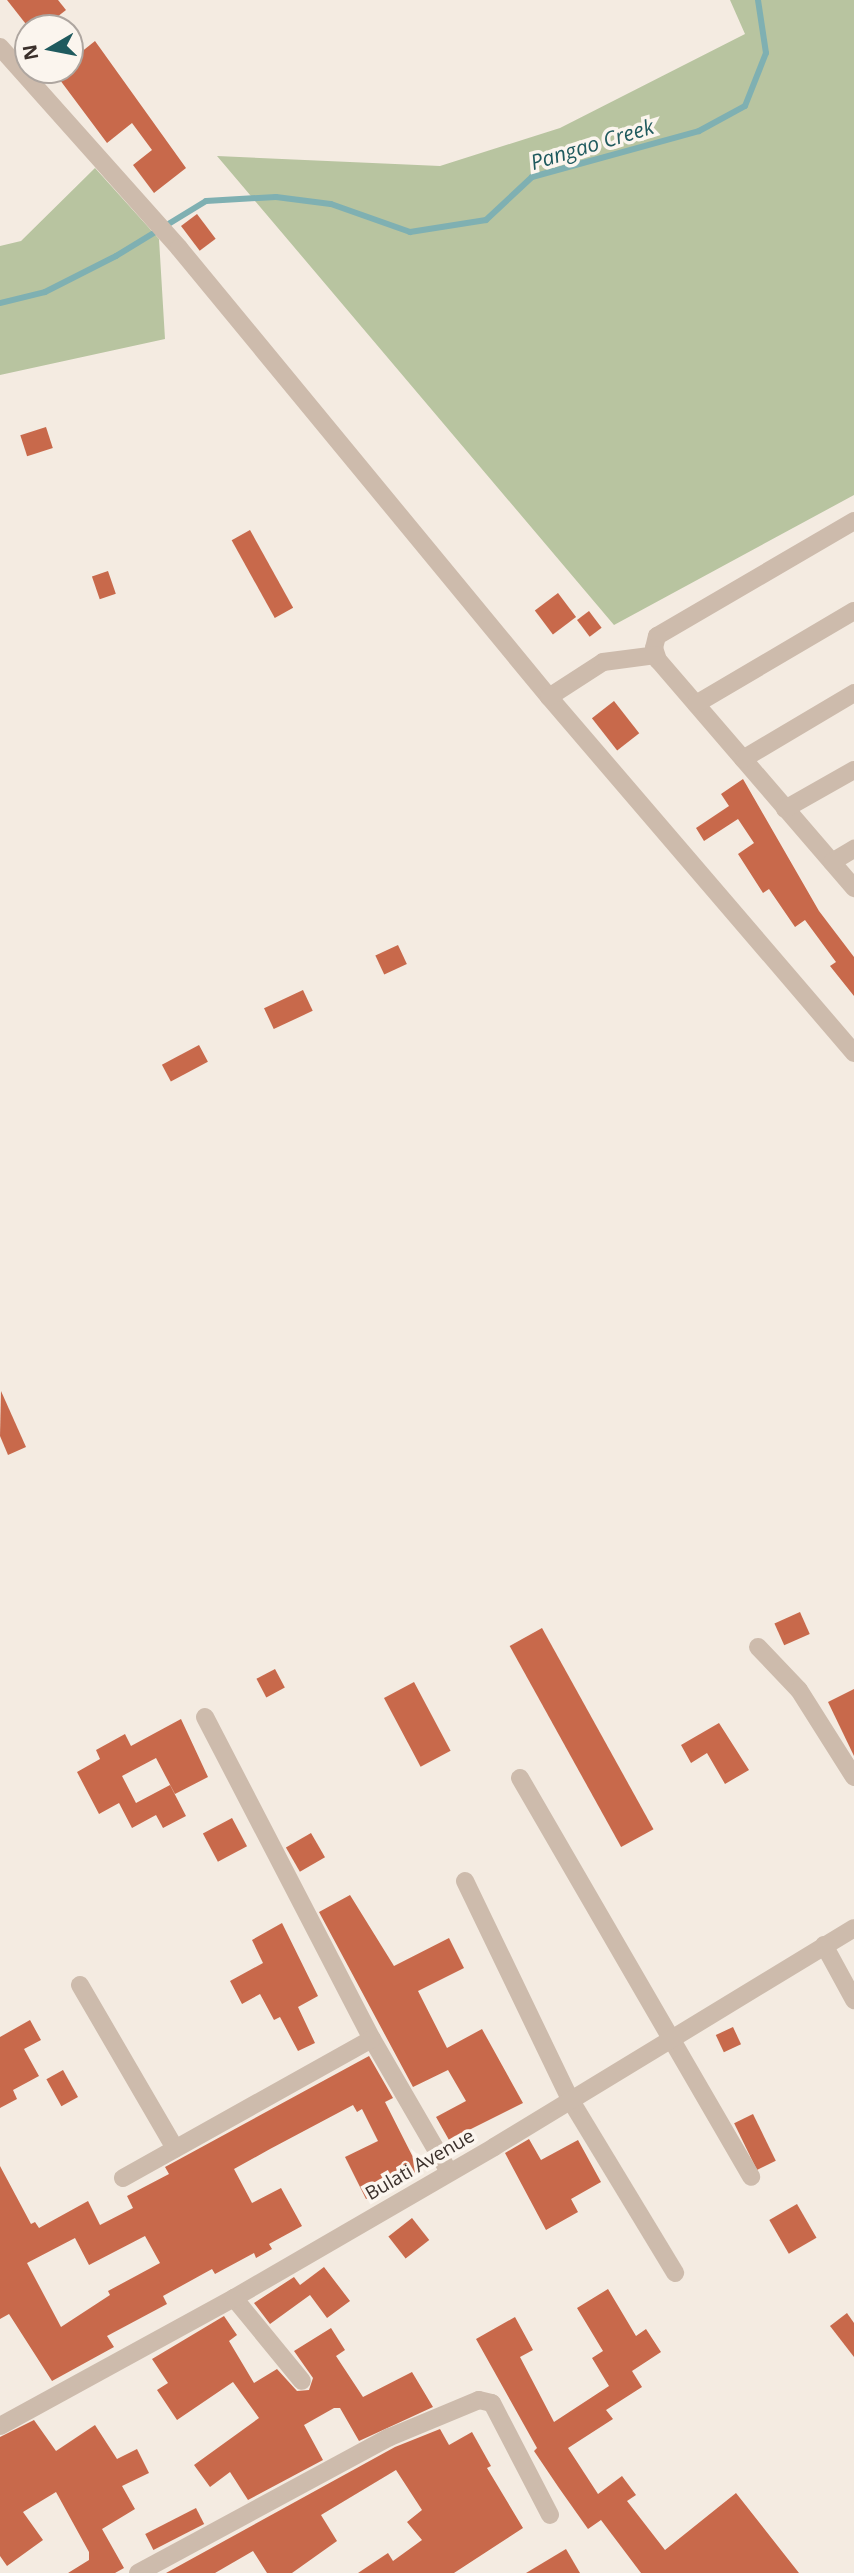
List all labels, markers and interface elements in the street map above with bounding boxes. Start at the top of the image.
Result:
north arrow [14,14,84,84]
text: N [16,42,44,62]
water label: Pangao Creek [527,113,657,175]
street label: Bulati Avenue [362,2125,478,2205]

